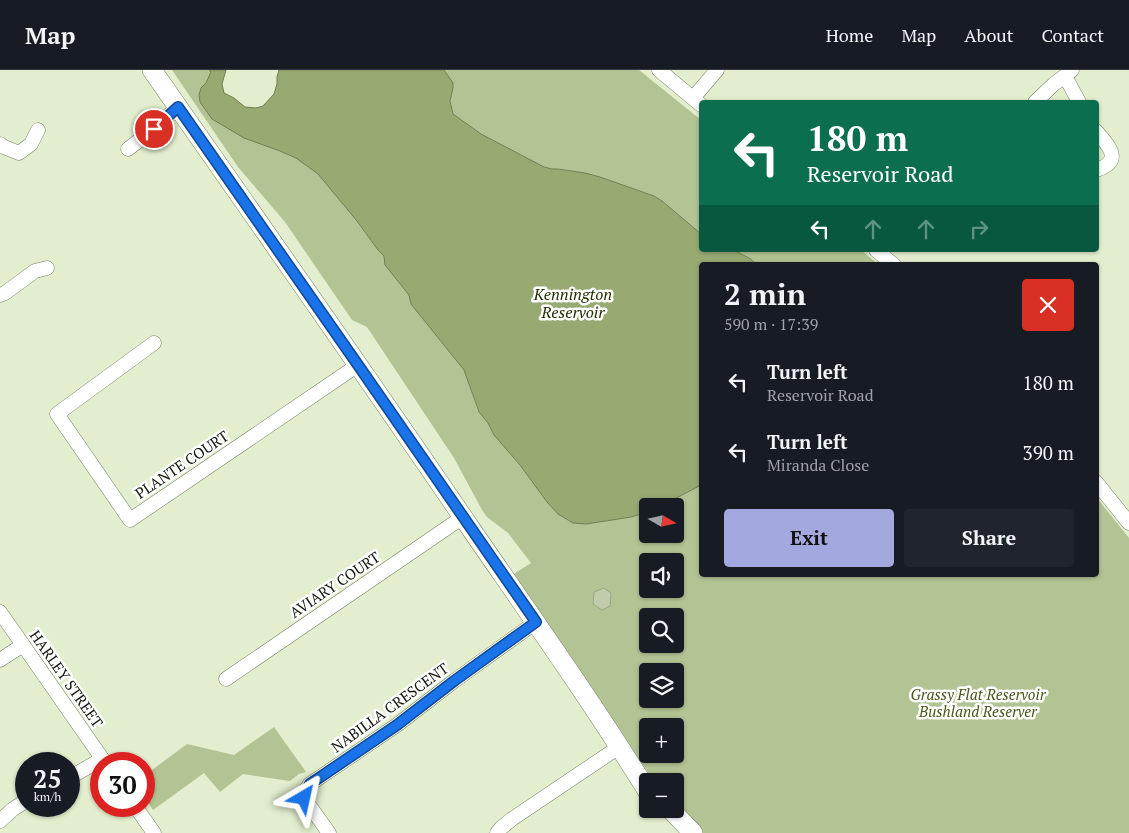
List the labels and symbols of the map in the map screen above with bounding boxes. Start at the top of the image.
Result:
pin [133,108,175,150]
water label: Kennington Reservoir [533,283,612,323]
street label: PLANTE COURT [131,426,232,503]
north arrow [639,498,684,542]
street label: AVIARY COURT [285,547,384,622]
street label: HARLEY STREET [26,626,108,731]
street label: NABILLA CRESCENT [327,658,452,757]
park label: Grassy Flat Reservoir Bushland Reserver [911,684,1047,721]
speed limit sign: 30 [90,752,155,817]
position arrow [277,771,329,823]

